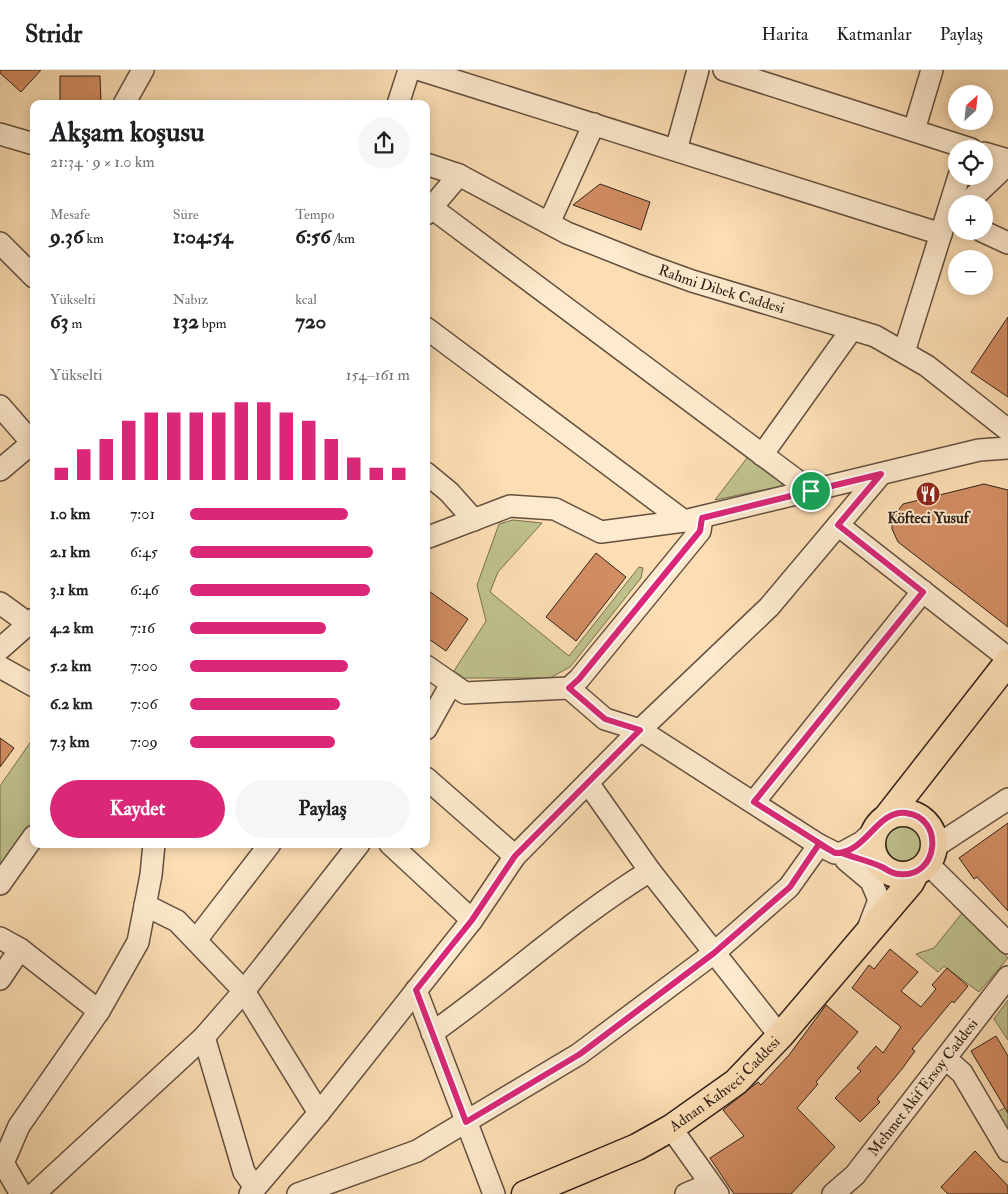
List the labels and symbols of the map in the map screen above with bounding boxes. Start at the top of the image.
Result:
north arrow [948,85,992,130]
street label: Rahmi Dibek Caddesi [656,260,787,318]
pin [790,470,832,512]
restaurant icon: Köfteci Yusuf [915,481,941,507]
place label: Köfteci Yusuf [887,509,972,528]
street label: Mehmet Akif Ersoy Caddesi [864,1015,982,1160]
street label: Adnan Kahveci Caddesi [665,1032,784,1136]

